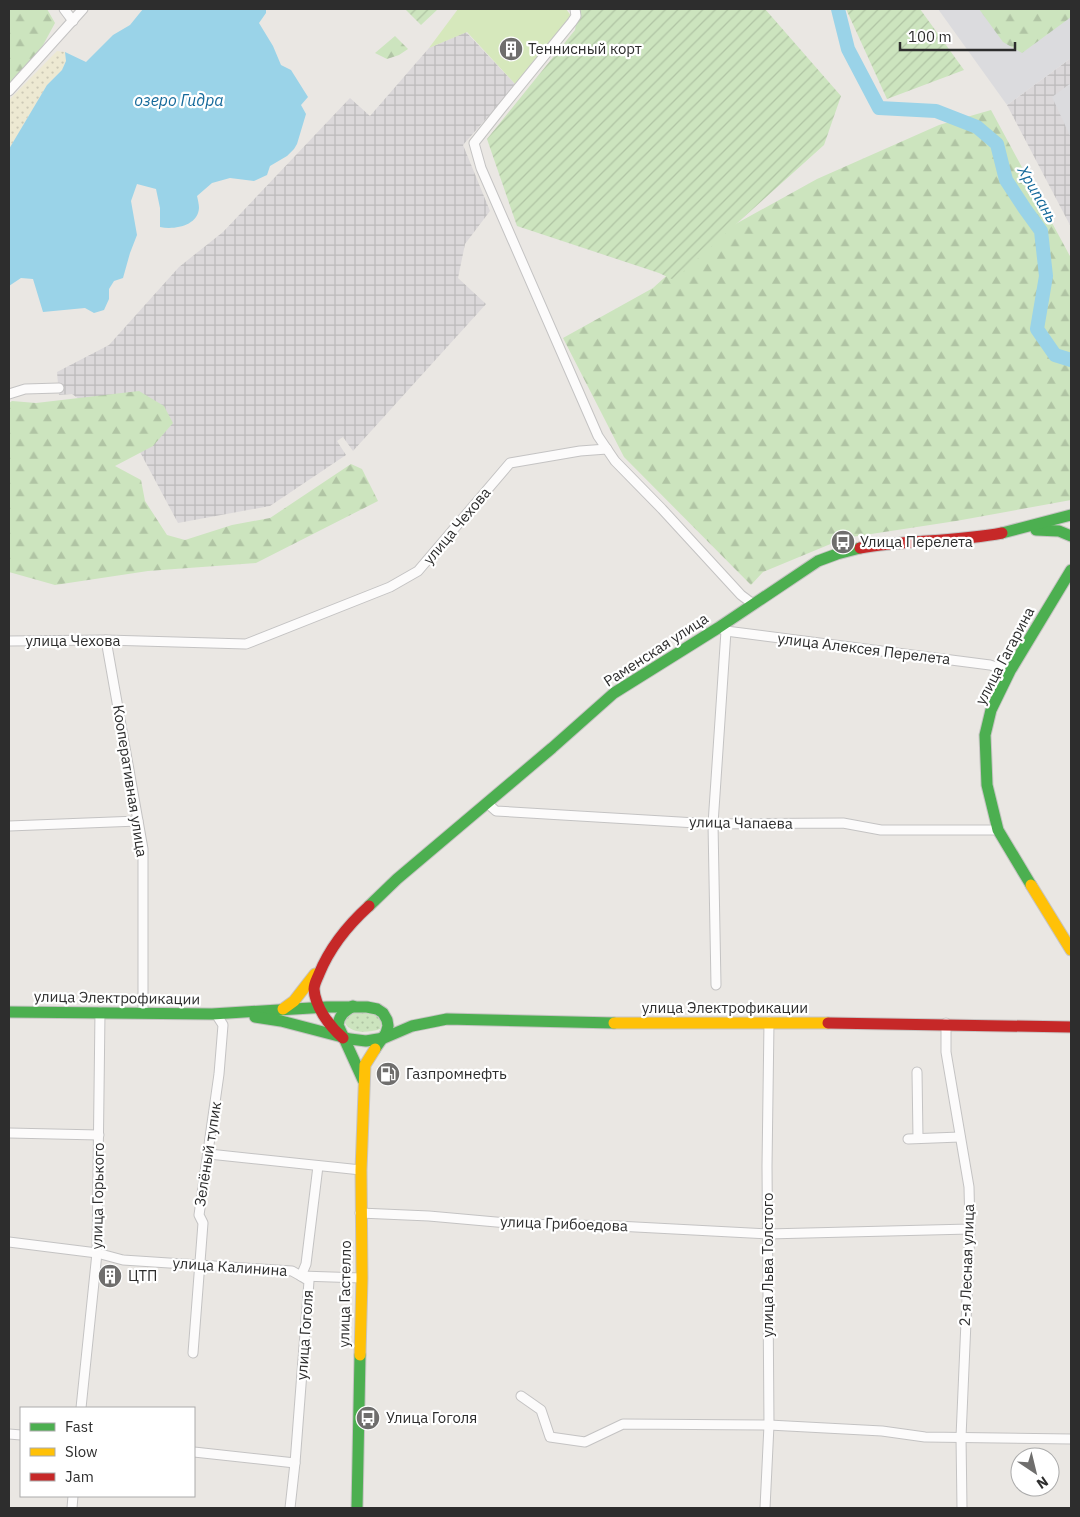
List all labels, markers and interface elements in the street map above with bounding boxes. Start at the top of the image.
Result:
scale bar [900,20,1015,52]
text: 100 m [908,27,952,46]
building icon: Теннисный корт [498,36,524,62]
place label: Теннисный корт [528,39,642,58]
water label: озеро Гидра [134,90,224,110]
water label: Хрипань [1013,161,1062,226]
street label: улица Чехова [419,483,494,568]
bus stop icon: Улица Перелета [830,529,856,555]
place label: Улица Перелета [860,532,973,551]
street label: улица Гагарина [971,604,1038,708]
street label: Раменская улица [600,609,712,691]
street label: улица Алексея Перелета [777,628,952,669]
street label: улица Чехова [26,631,120,650]
street label: Кооперативная улица [109,703,152,858]
street label: улица Чапаева [689,812,793,833]
street label: улица Электрофикации [34,987,200,1008]
street label: улица Электрофикации [642,998,808,1017]
fuel station icon: Газпромнефть [375,1061,401,1087]
place label: Газпромнефть [406,1064,507,1083]
street label: Зелёный тупик [190,1100,225,1208]
street label: улица Горького [87,1142,108,1250]
street label: улица Льва Толстого [758,1193,777,1337]
street label: 2-я Лесная улица [955,1203,978,1327]
street label: улица Грибоедова [500,1212,628,1235]
street label: улица Гастелло [334,1240,355,1348]
street label: улица Калинина [172,1253,288,1280]
building icon: ЦТП [97,1263,123,1289]
place label: ЦТП [128,1266,157,1285]
street label: улица Гоголя [292,1289,317,1381]
bus stop icon: Улица Гоголя [355,1405,381,1431]
legend [20,1407,195,1497]
place label: Улица Гоголя [386,1408,477,1427]
text: Fast [65,1417,93,1436]
text: Slow [65,1442,98,1461]
north arrow [1010,1447,1060,1497]
text: Jam [65,1467,94,1486]
text: N [1033,1472,1052,1493]

